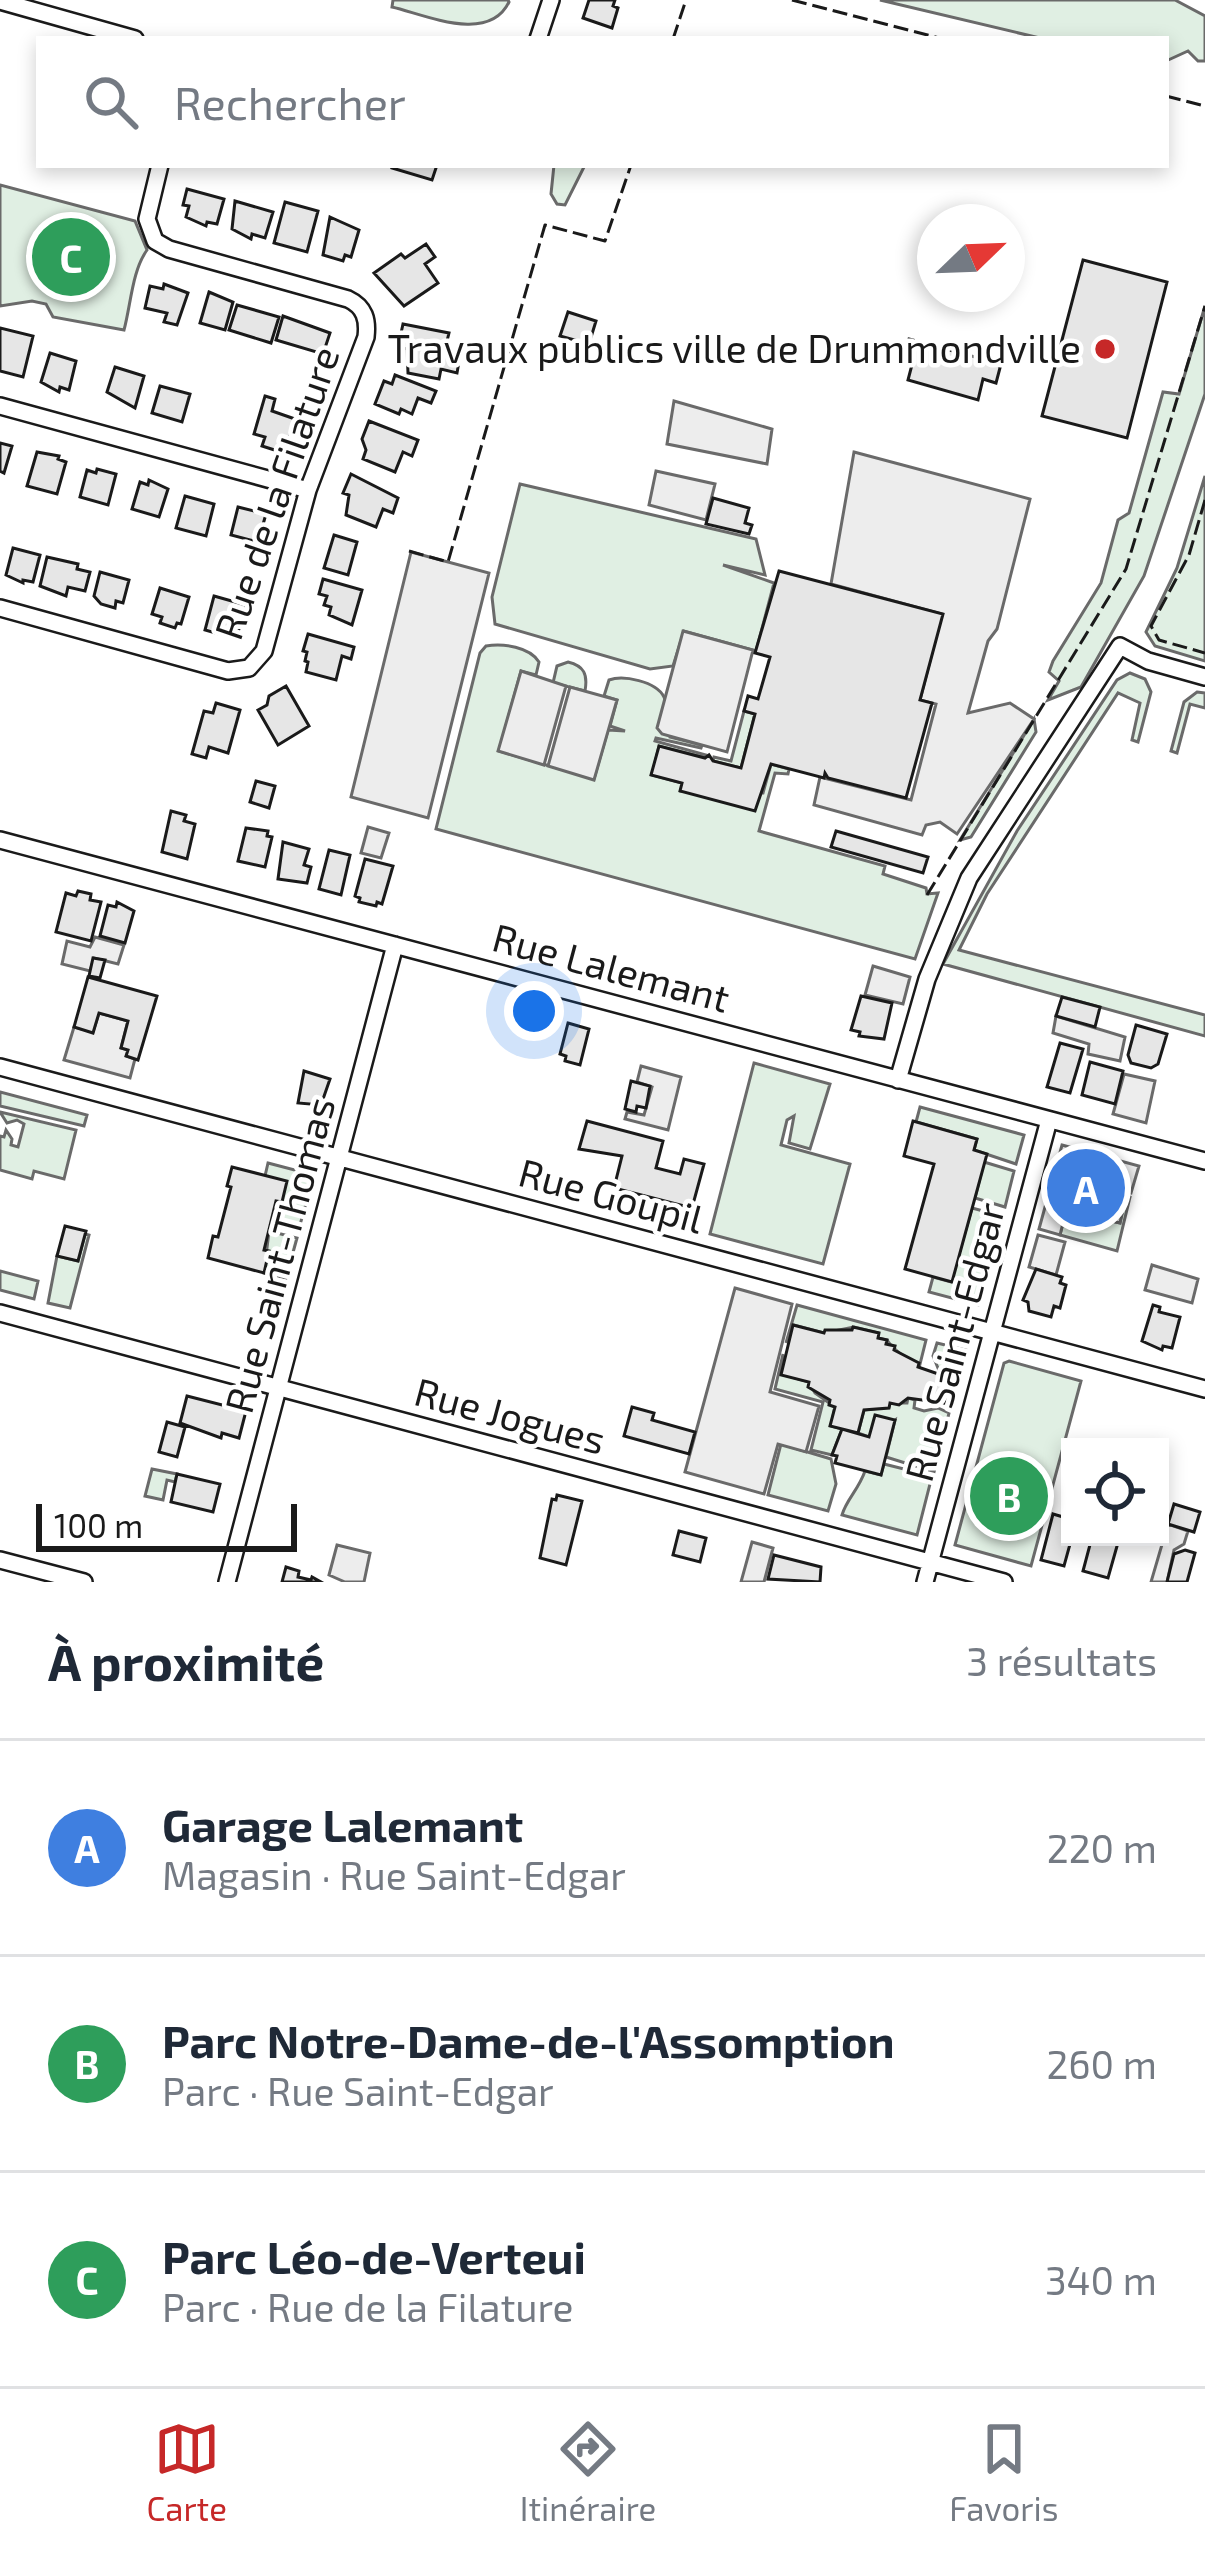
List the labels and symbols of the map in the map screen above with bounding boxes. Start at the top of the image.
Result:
north arrow [917,204,1025,312]
pin: C [32,212,110,302]
place label: Travaux publics ville de Drummondville [388,324,1081,371]
marker: Travaux publics ville de Drummondville [1092,336,1118,362]
street label: Rue de la Filature [203,340,348,645]
street label: Rue Lalemant [488,912,735,1021]
your location [504,981,564,1041]
street label: Rue Saint-Thomas [214,1092,343,1417]
pin: A [1047,1143,1125,1233]
street label: Rue Goupil [514,1147,709,1242]
street label: Rue Saint-Edgar [894,1197,1013,1486]
street label: Rue Jogues [410,1367,611,1463]
pin: B [970,1451,1048,1541]
scale bar [36,1498,297,1551]

